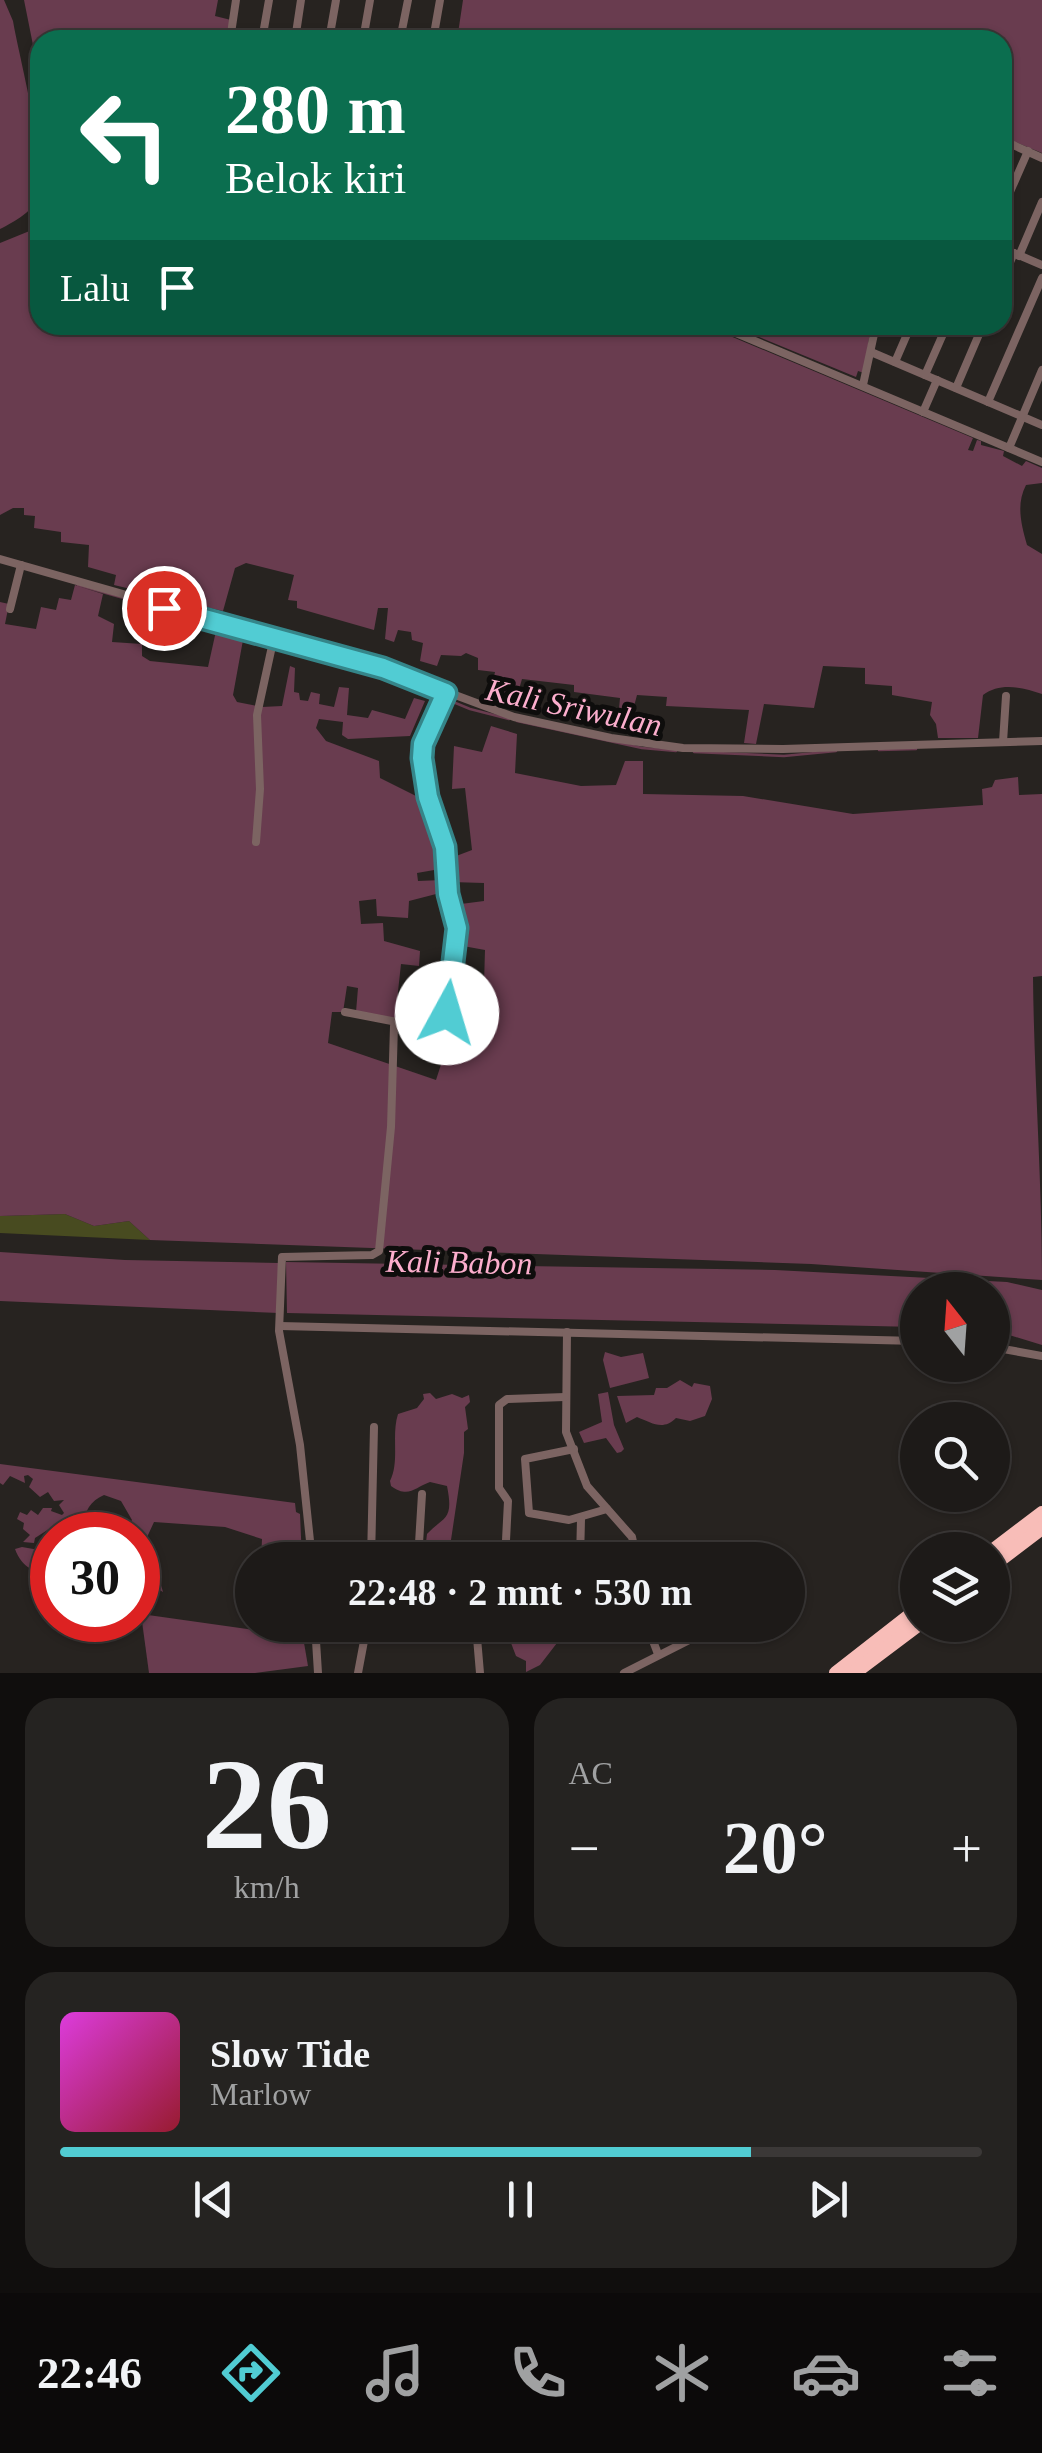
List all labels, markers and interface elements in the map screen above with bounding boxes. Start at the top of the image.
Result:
icon: left [60,70,190,200]
text: 280 m [225,71,406,148]
text: Belok kiri [225,153,406,203]
icon: arrive [150,260,205,315]
text: Lalu [60,267,130,309]
pin [122,566,207,651]
icon: arrive [137,581,192,636]
water label: Kali Sriwulan [482,671,665,743]
position arrow [395,961,499,1065]
water label: Kali Babon [384,1243,533,1281]
north arrow [900,1272,1010,1382]
map controls [900,1272,1010,1642]
button: search [900,1402,1010,1512]
speed limit sign: 30 [30,1512,160,1642]
button: layers [900,1532,1010,1642]
text: 22:48 · 2 mnt · 530 m [348,1571,692,1613]
text: 26 [202,1732,332,1876]
text: AC [569,1755,613,1791]
text: 20° [723,1806,828,1889]
text: − [569,1818,600,1879]
text: + [951,1818,982,1879]
text: km/h [234,1869,300,1905]
text: Slow Tide [210,2033,370,2075]
text: Marlow [210,2076,311,2112]
icon: previous [186,2172,241,2227]
icon: pause [493,2172,548,2227]
icon: next [801,2172,856,2227]
icon: directions [216,2338,286,2408]
icon: music [360,2338,430,2408]
icon: phone [503,2338,573,2408]
icon: climate [647,2338,717,2408]
icon: car [791,2338,861,2408]
icon: filters [935,2338,1005,2408]
text: 22:46 [37,2348,142,2398]

